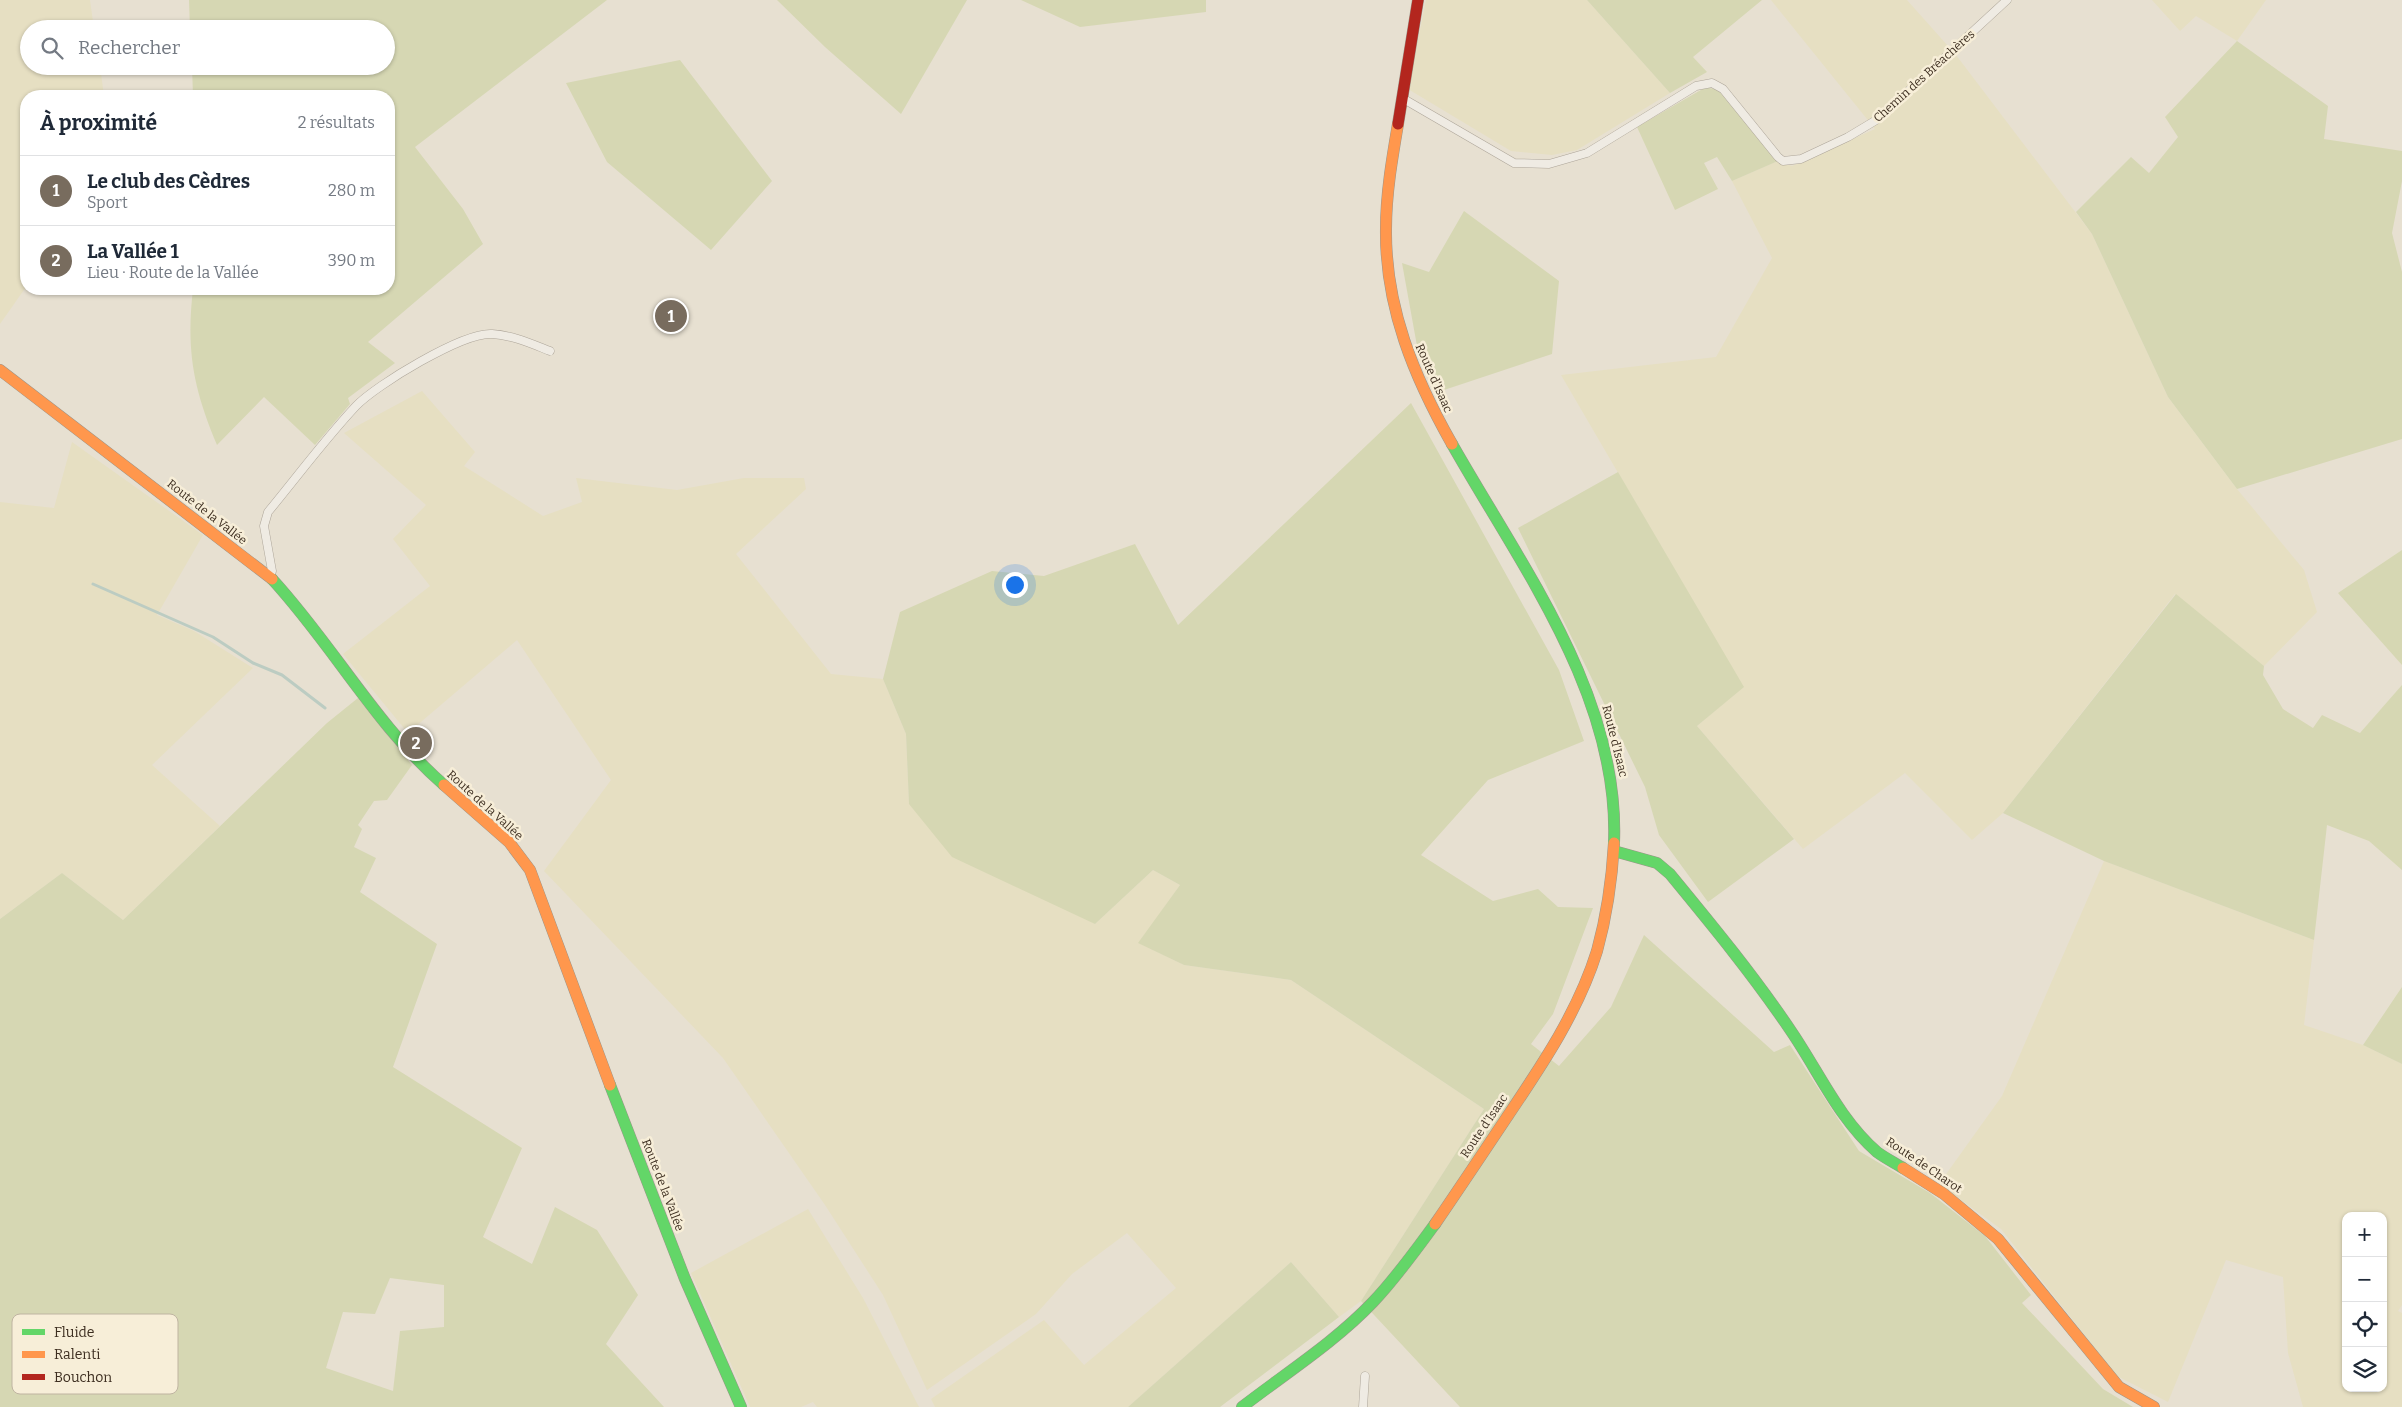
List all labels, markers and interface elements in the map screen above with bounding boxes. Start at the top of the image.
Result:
search box [20,20,395,75]
street label: Chemin des Bréachères [1871,27,1978,125]
icon: search [38,34,66,62]
text: Rechercher [78,36,180,59]
text: À proximité [40,110,157,136]
text: 2 résultats [298,113,375,132]
text: Le club des Cèdres [87,170,250,193]
text: 1 [53,181,59,200]
text: 280 m [328,181,375,200]
text: Sport [87,193,128,212]
text: La Vallée 1 [87,240,179,263]
text: 2 [51,251,61,270]
text: 390 m [328,251,375,270]
text: Lieu · Route de la Vallée [87,263,259,282]
pin: 1 [655,297,687,335]
street label: Route d'Isaac [1413,341,1455,415]
street label: Route de la Vallée [164,477,250,547]
your location [1002,572,1028,598]
street label: Route d'Isaac [1599,703,1631,779]
pin: 2 [400,724,432,762]
street label: Route de la Vallée [444,767,526,843]
street label: Route d'Isaac [1458,1091,1510,1161]
street label: Route de Charot [1883,1134,1965,1196]
street label: Route de la Vallée [639,1137,687,1233]
map controls [2342,1212,2387,1392]
button: + [2342,1212,2387,1257]
button: − [2342,1257,2387,1302]
button: locate [2342,1302,2387,1347]
legend [12,1314,178,1394]
text: Fluide [54,1324,95,1341]
text: Ralenti [54,1346,100,1363]
button: layers [2342,1347,2387,1392]
text: Bouchon [54,1369,112,1386]

